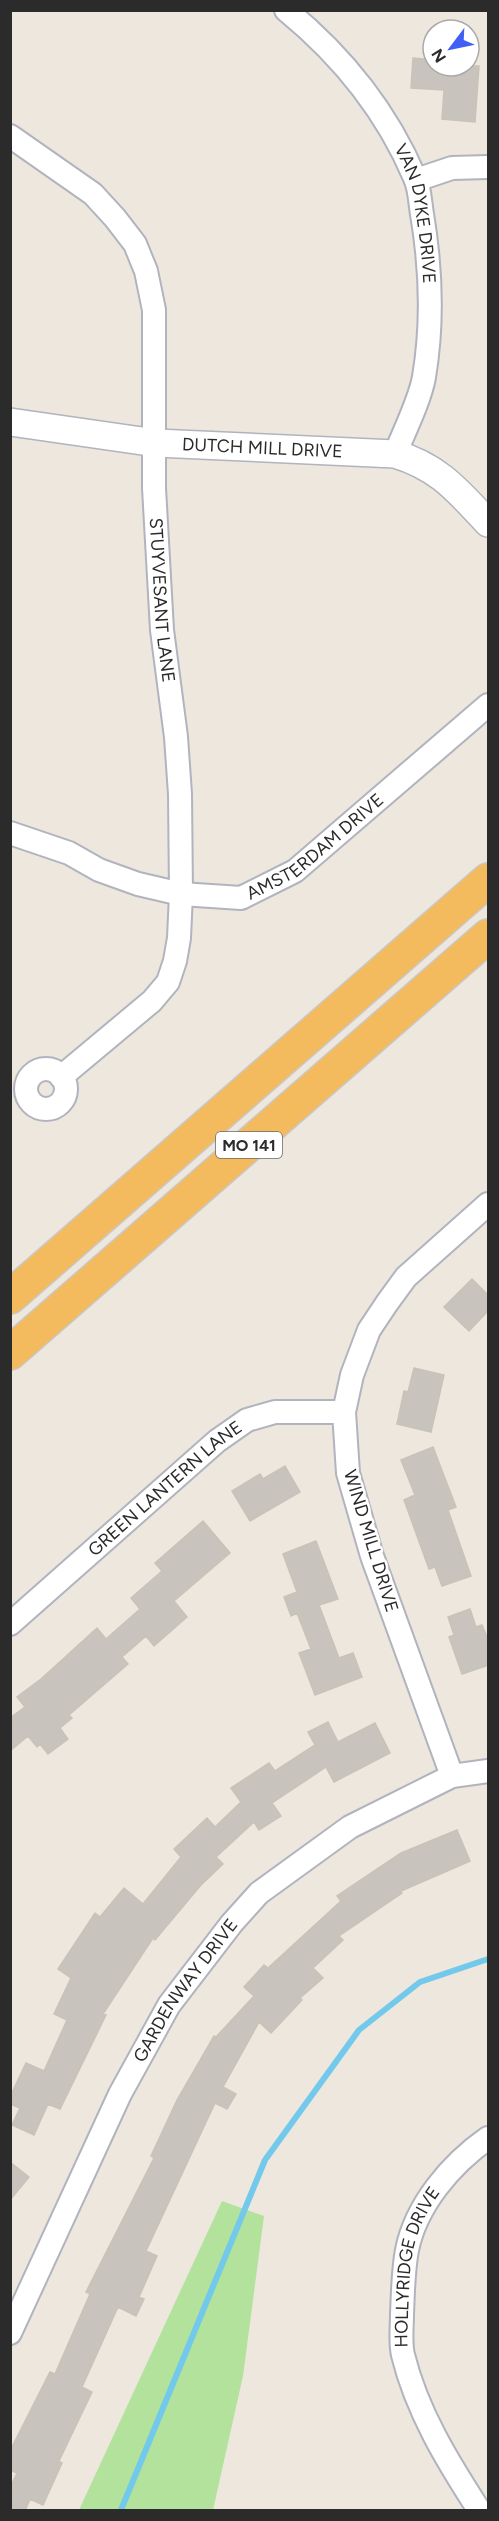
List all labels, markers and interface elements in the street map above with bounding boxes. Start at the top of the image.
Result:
north arrow [421,18,481,78]
text: N [427,45,450,66]
street label: VAN DYKE DRIVE [389,140,440,284]
street label: DUTCH MILL DRIVE [182,433,343,463]
street label: STUYVESANT LANE [145,517,180,684]
street label: AMSTERDAM DRIVE [243,789,388,905]
road number: MO 141 [216,1132,282,1158]
street label: GREEN LANTERN LANE [83,1416,246,1561]
street label: WIND MILL DRIVE [339,1467,403,1615]
street label: GARDENWAY DRIVE [129,1914,242,2066]
street label: HOLLYRIDGE DRIVE [390,2182,445,2348]

